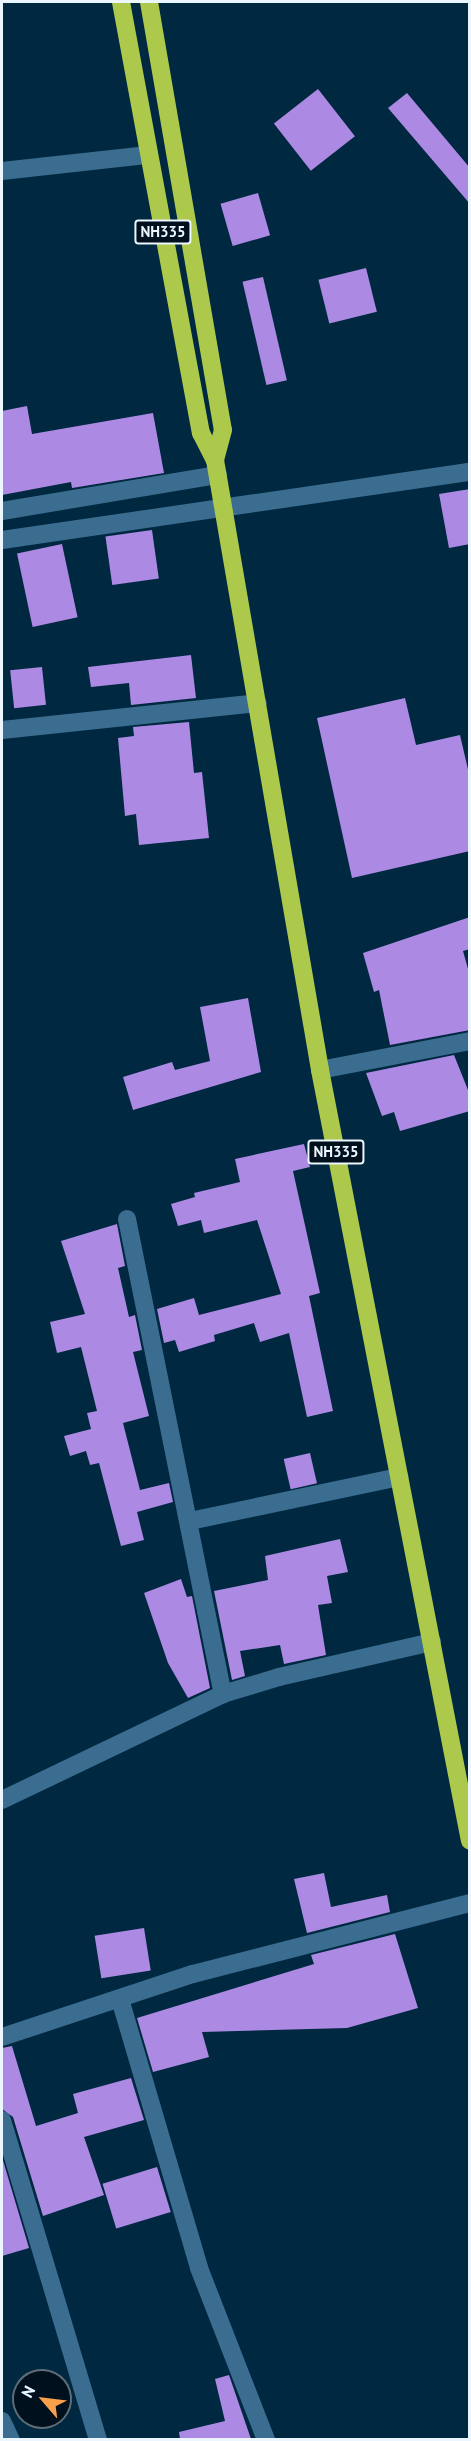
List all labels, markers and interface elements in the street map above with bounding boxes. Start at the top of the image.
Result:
road number: NH335 [133,220,193,244]
road number: NH335 [306,1140,366,1164]
north arrow [12,2369,72,2429]
text: N [17,2382,39,2401]

